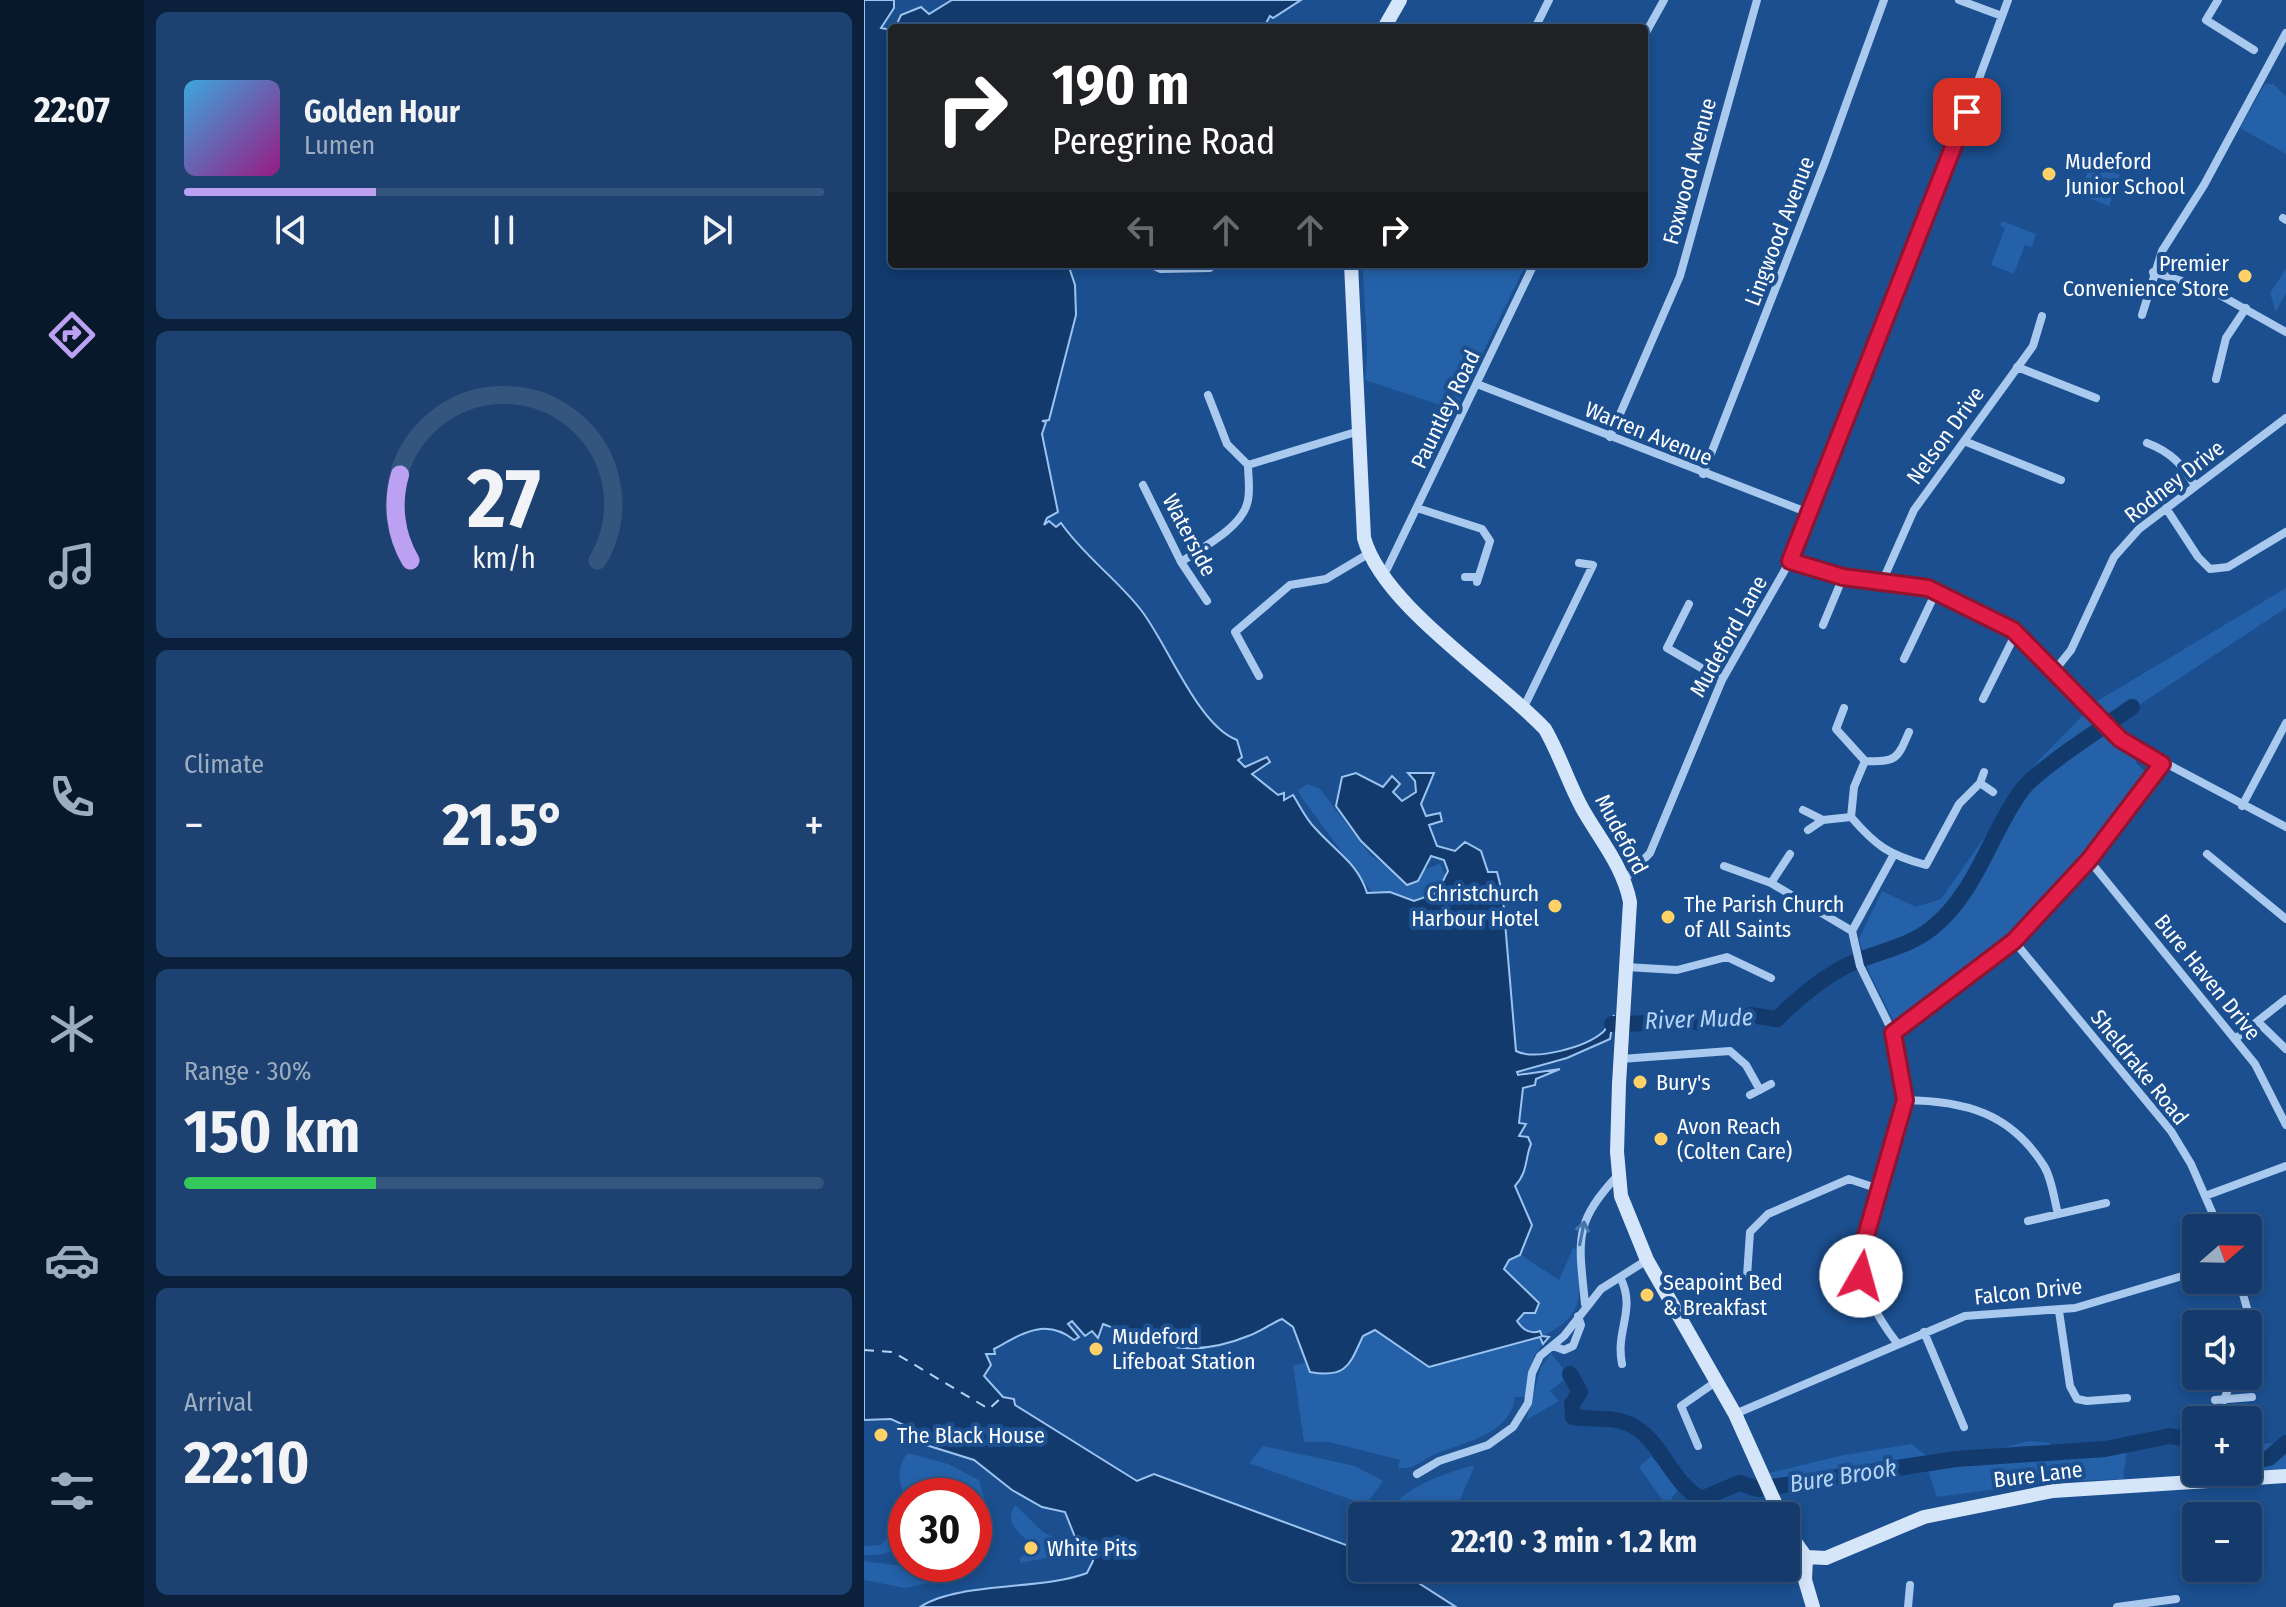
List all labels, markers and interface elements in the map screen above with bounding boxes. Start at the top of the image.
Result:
text: 190 m [1052,52,1190,119]
icon: right [920,56,1024,160]
pin [1933,78,2001,146]
text: 22:07 [34,88,110,132]
icon: arrive [1945,90,1989,134]
text: Golden Hour [304,94,460,130]
street label: Foxwood Avenue [1657,95,1722,247]
text: Peregrine Road [1052,120,1275,164]
text: Lumen [304,130,375,161]
place label: Mudeford Junior School [2065,148,2185,200]
street label: Lingwood Avenue [1739,153,1820,310]
marker: Mudeford Junior School [2040,165,2058,183]
icon: previous [269,208,313,252]
icon: pause [482,208,526,252]
icon: next [695,208,739,252]
icon: left [1120,208,1164,252]
icon: ahead [1204,208,1248,252]
icon: ahead [1288,208,1332,252]
icon: right [1372,208,1416,252]
place label: Premier Convenience Store [2063,250,2229,302]
marker: Premier Convenience Store [2236,267,2254,285]
icon: directions [44,307,100,363]
street label: Pauntley Road [1405,346,1486,473]
street label: Nelson Drive [1901,381,1990,489]
street label: Warren Avenue [1581,396,1716,471]
street label: Rodney Drive [2119,434,2229,529]
text: 27 [466,448,541,548]
street label: Waterside [1157,489,1222,581]
icon: music [44,538,100,594]
text: km/h [472,541,536,576]
street label: Mudeford Lane [1684,571,1773,702]
text: Climate [184,749,264,780]
icon: phone [44,769,100,825]
text: 21.5° [442,789,566,861]
street label: Mudeford [1589,790,1654,879]
text: − [184,799,204,852]
text: + [804,799,824,852]
place label: Christchurch Harbour Hotel [1411,880,1539,932]
place label: The Parish Church of All Saints [1684,891,1844,943]
marker: Christchurch Harbour Hotel [1546,897,1564,915]
marker: The Parish Church of All Saints [1659,908,1677,926]
street label: Bure Haven Drive [2149,909,2267,1046]
icon: climate [44,1001,100,1057]
water label: River Mude [1644,1003,1754,1035]
street label: Sheldrake Road [2085,1004,2194,1130]
text: Range · 30% [184,1056,311,1087]
place label: Bury's [1656,1069,1711,1096]
marker: Bury's [1631,1073,1649,1091]
text: 150 km [184,1096,360,1168]
place label: Avon Reach (Colten Care) [1677,1113,1792,1165]
marker: Avon Reach (Colten Care) [1652,1130,1670,1148]
north arrow [2182,1214,2262,1294]
map controls [2182,1214,2262,1582]
one-way arrow [1575,1221,1590,1247]
icon: car [44,1232,100,1288]
position arrow [1819,1234,1903,1318]
place label: Seapoint Bed & Breakfast [1663,1269,1783,1321]
street label: Falcon Drive [1973,1272,2083,1311]
marker: Seapoint Bed & Breakfast [1638,1286,1656,1304]
button: sound [2182,1310,2262,1390]
place label: Mudeford Lifeboat Station [1112,1323,1256,1375]
marker: Mudeford Lifeboat Station [1087,1340,1105,1358]
text: Arrival [184,1387,253,1418]
button: + [2182,1406,2262,1486]
place label: The Black House [897,1422,1045,1449]
marker: The Black House [872,1426,890,1444]
text: 22:10 [184,1427,309,1499]
water label: Bure Brook [1787,1454,1899,1498]
street label: Bure Lane [1992,1456,2084,1493]
icon: filters [44,1463,100,1519]
speed limit sign: 30 [888,1478,992,1582]
button: − [2182,1502,2262,1582]
text: 22:10 · 3 min · 1.2 km [1451,1524,1697,1560]
place label: White Pits [1047,1535,1137,1562]
marker: White Pits [1022,1539,1040,1557]

